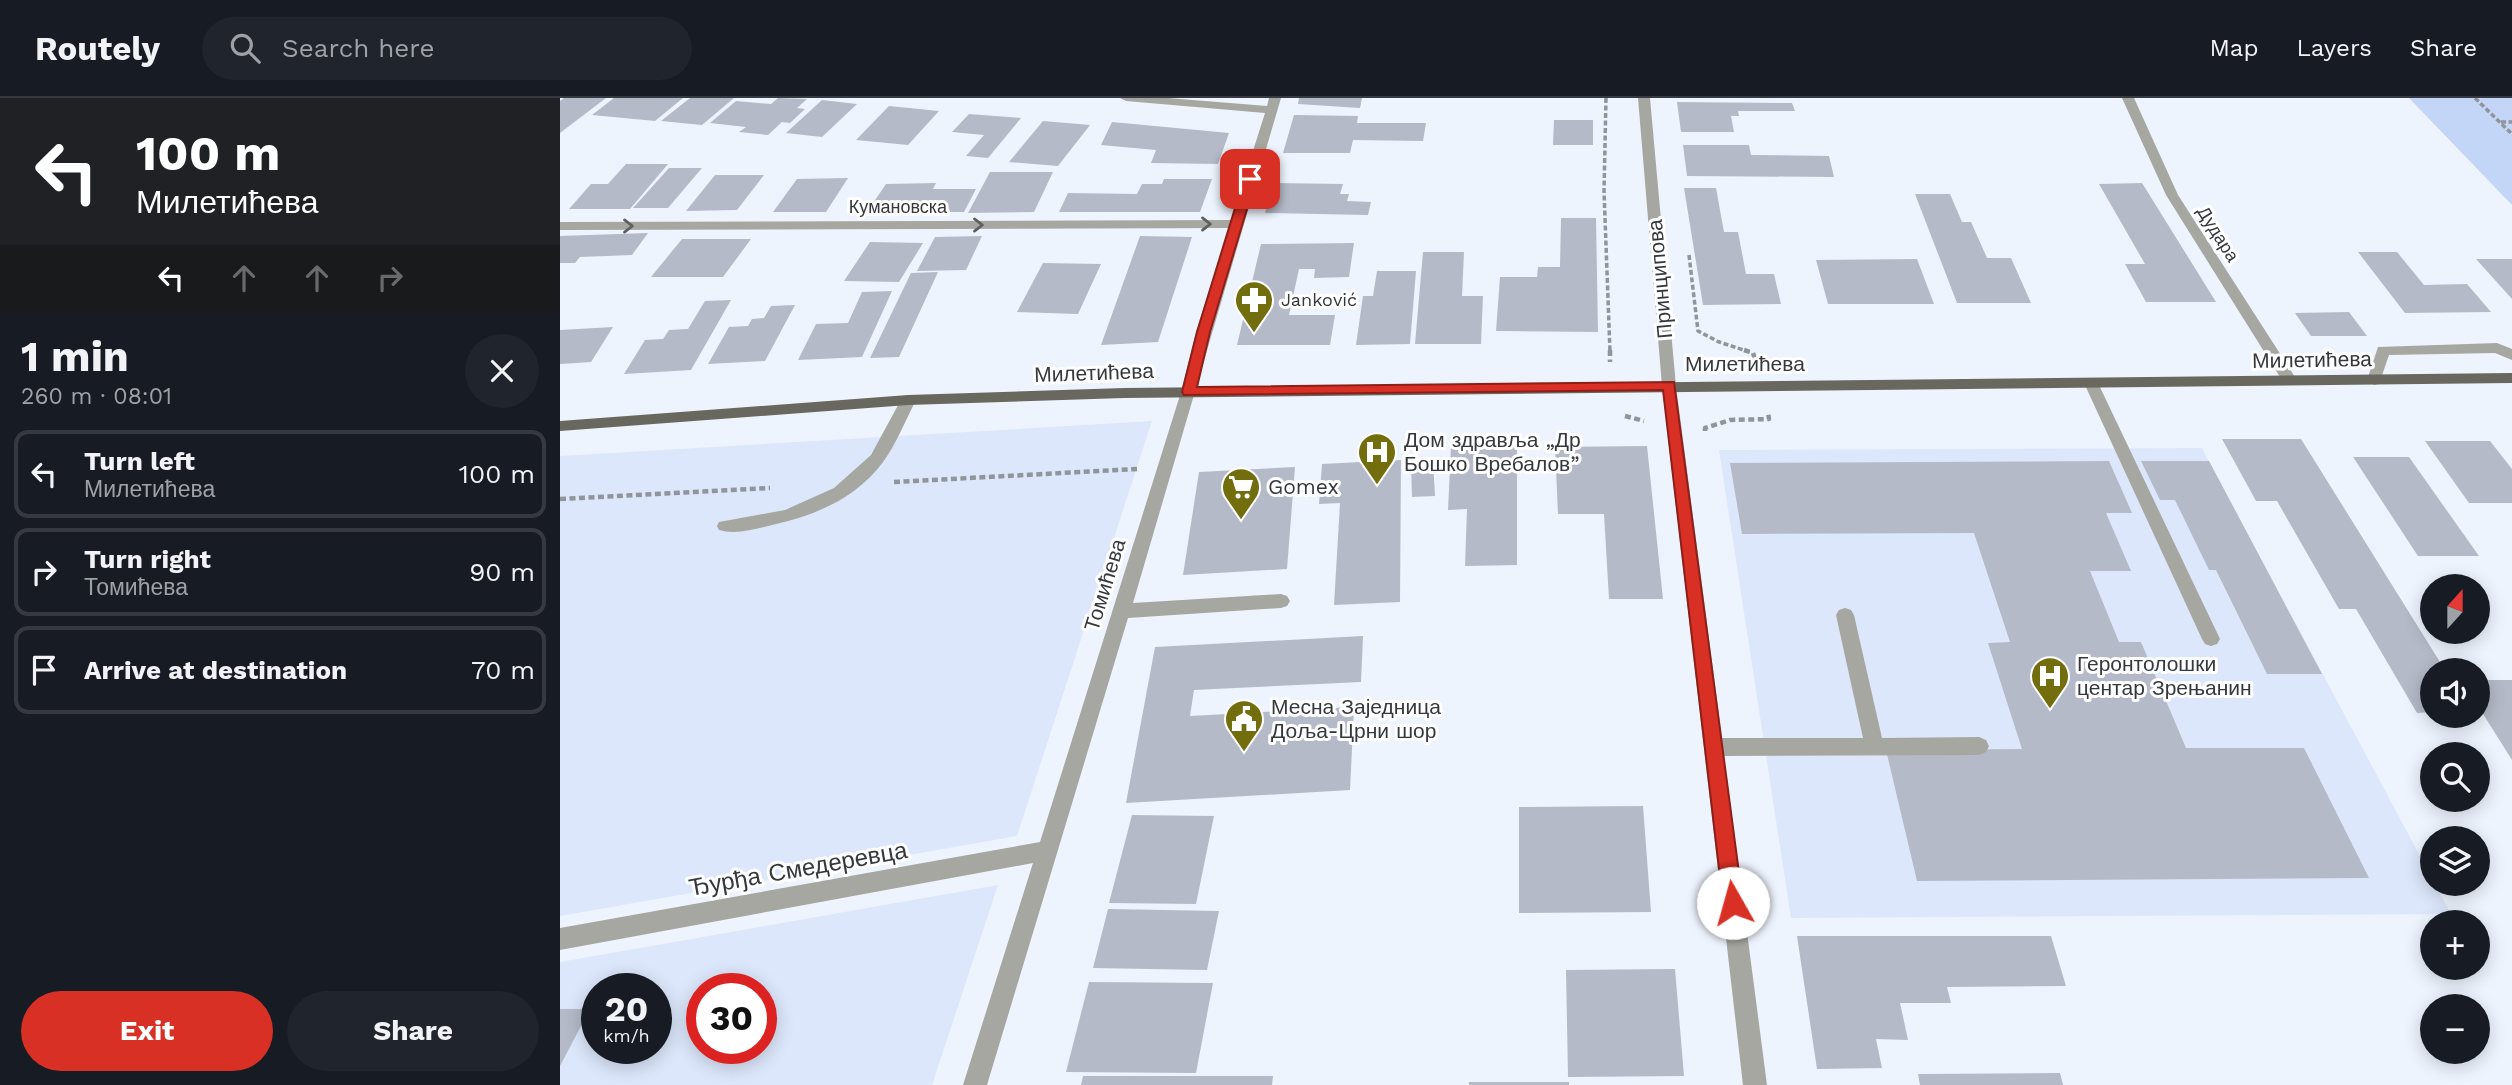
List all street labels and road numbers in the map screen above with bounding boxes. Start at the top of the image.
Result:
street label: Кумановска [849,196,948,217]
street label: Дудара [2193,202,2244,266]
street label: Принципова [1642,218,1677,340]
street label: Милетићева [2252,346,2372,373]
street label: Милетићева [1685,351,1805,376]
street label: Милетићева [1034,358,1155,387]
street label: Томићева [1079,535,1130,634]
street label: Ђурђа Смедеревца [687,836,910,902]

